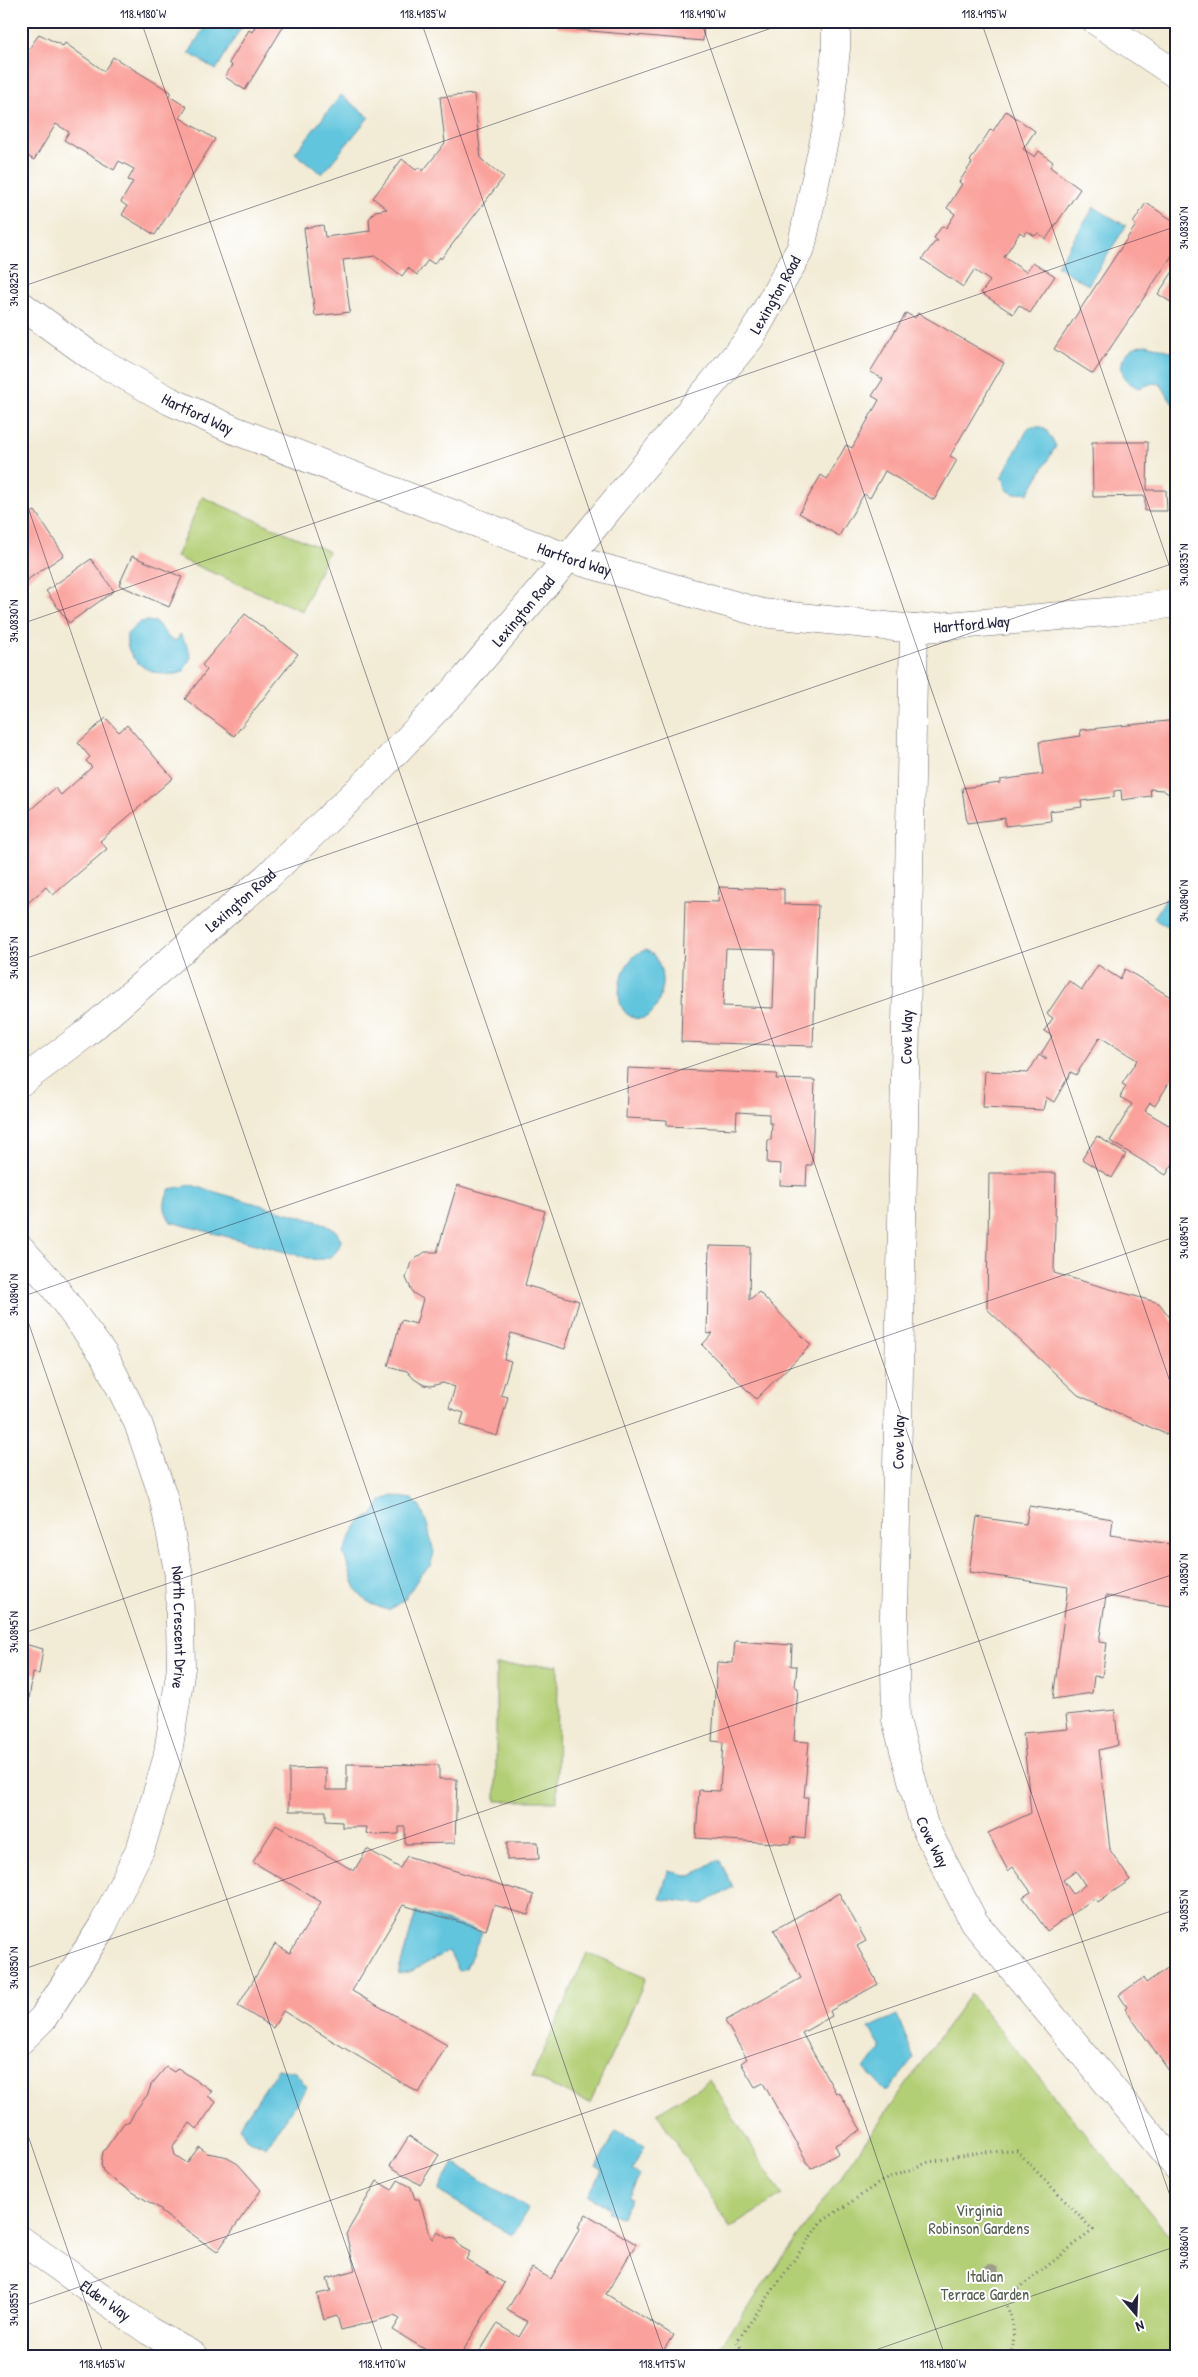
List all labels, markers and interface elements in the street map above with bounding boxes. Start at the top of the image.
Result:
text: 118.4180°W [120,5,167,22]
text: 118.4185°W [400,5,446,22]
text: 118.4190°W [680,5,726,22]
text: 118.4195°W [962,5,1007,22]
text: 34.0830°N [1175,207,1192,249]
street label: Lexington Road [744,251,806,338]
text: 34.0825°N [5,264,22,306]
street label: Hartford Way [158,388,237,440]
street label: Hartford Way [534,536,614,581]
text: 34.0835°N [1175,544,1192,586]
street label: Lexington Road [487,571,559,651]
text: 34.0830°N [5,600,22,642]
street label: Hartford Way [933,610,1011,638]
street label: Lexington Road [200,864,280,937]
text: 34.0840°N [1175,880,1192,922]
text: 34.0835°N [5,937,22,979]
street label: Cove Way [895,1009,917,1064]
text: 34.0845°N [1175,1217,1192,1259]
text: 34.0840°N [5,1274,22,1316]
street label: Cove Way [887,1414,909,1469]
text: 34.0850°N [1175,1554,1192,1596]
street label: North Crescent Drive [166,1564,192,1691]
text: 34.0845°N [5,1611,22,1653]
street label: Cove Way [911,1814,955,1871]
text: 34.0855°N [1175,1890,1192,1932]
text: 34.0850°N [5,1947,22,1989]
park label: Virginia Robinson Gardens [929,2199,1029,2239]
text: 34.0860°N [1175,2227,1192,2269]
park label: Italian Terrace Garden [941,2265,1029,2305]
street label: Elden Way [76,2275,136,2326]
text: 34.0855°N [5,2284,22,2326]
north arrow [1110,2290,1160,2340]
text: N [1133,2317,1147,2337]
text: 118.4165°W [79,2355,125,2372]
text: 118.4170°W [359,2355,406,2372]
text: 118.4175°W [639,2355,686,2372]
text: 118.4180°W [920,2355,967,2372]

